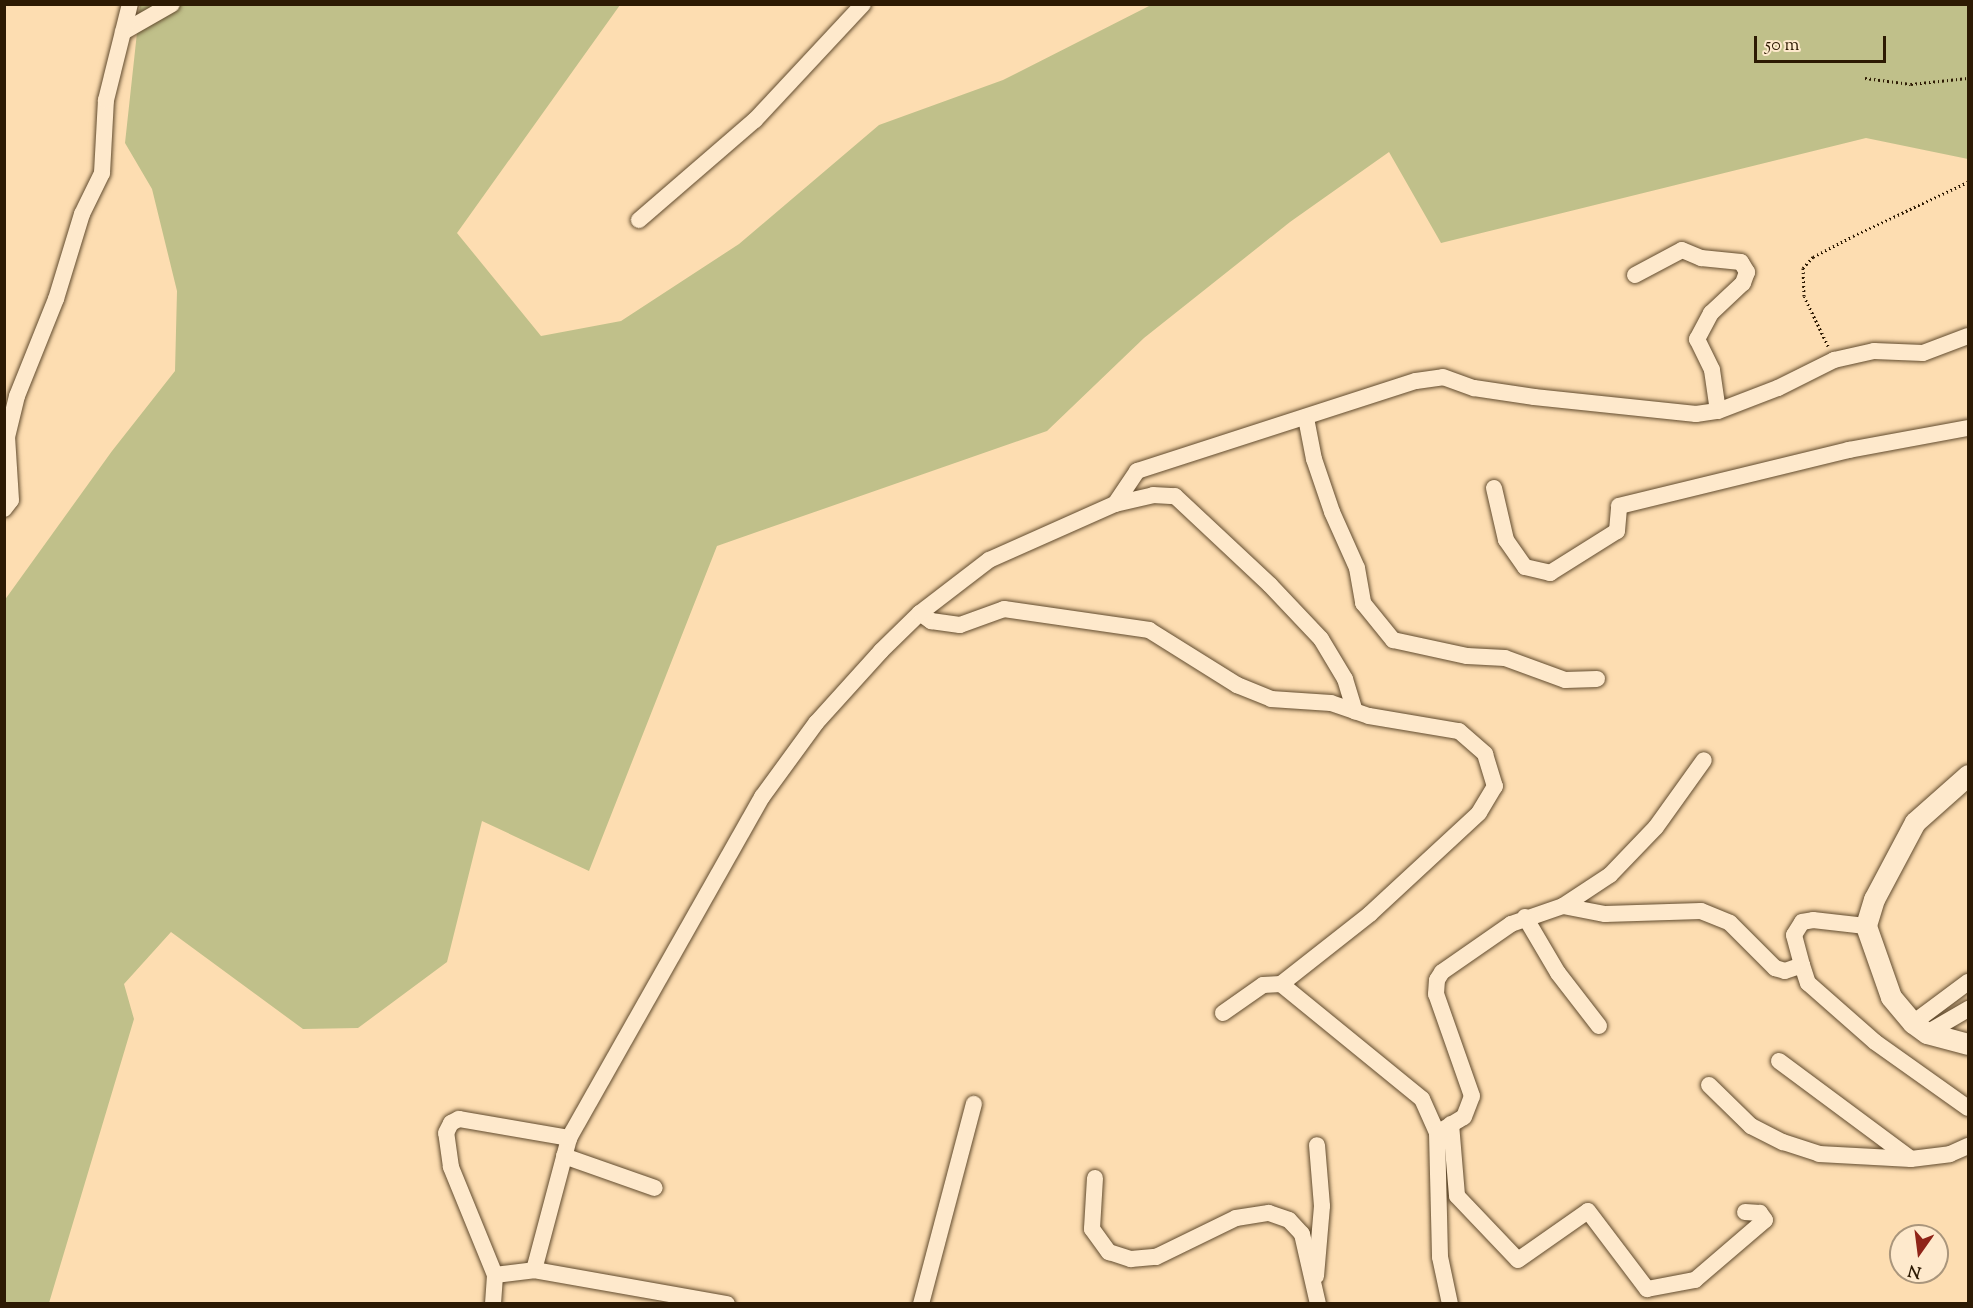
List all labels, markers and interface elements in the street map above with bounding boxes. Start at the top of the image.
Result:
scale bar [1757,24,1889,62]
text: 50 m [1765,33,1799,59]
north arrow [1889,1224,1949,1284]
text: N [1906,1257,1924,1283]

